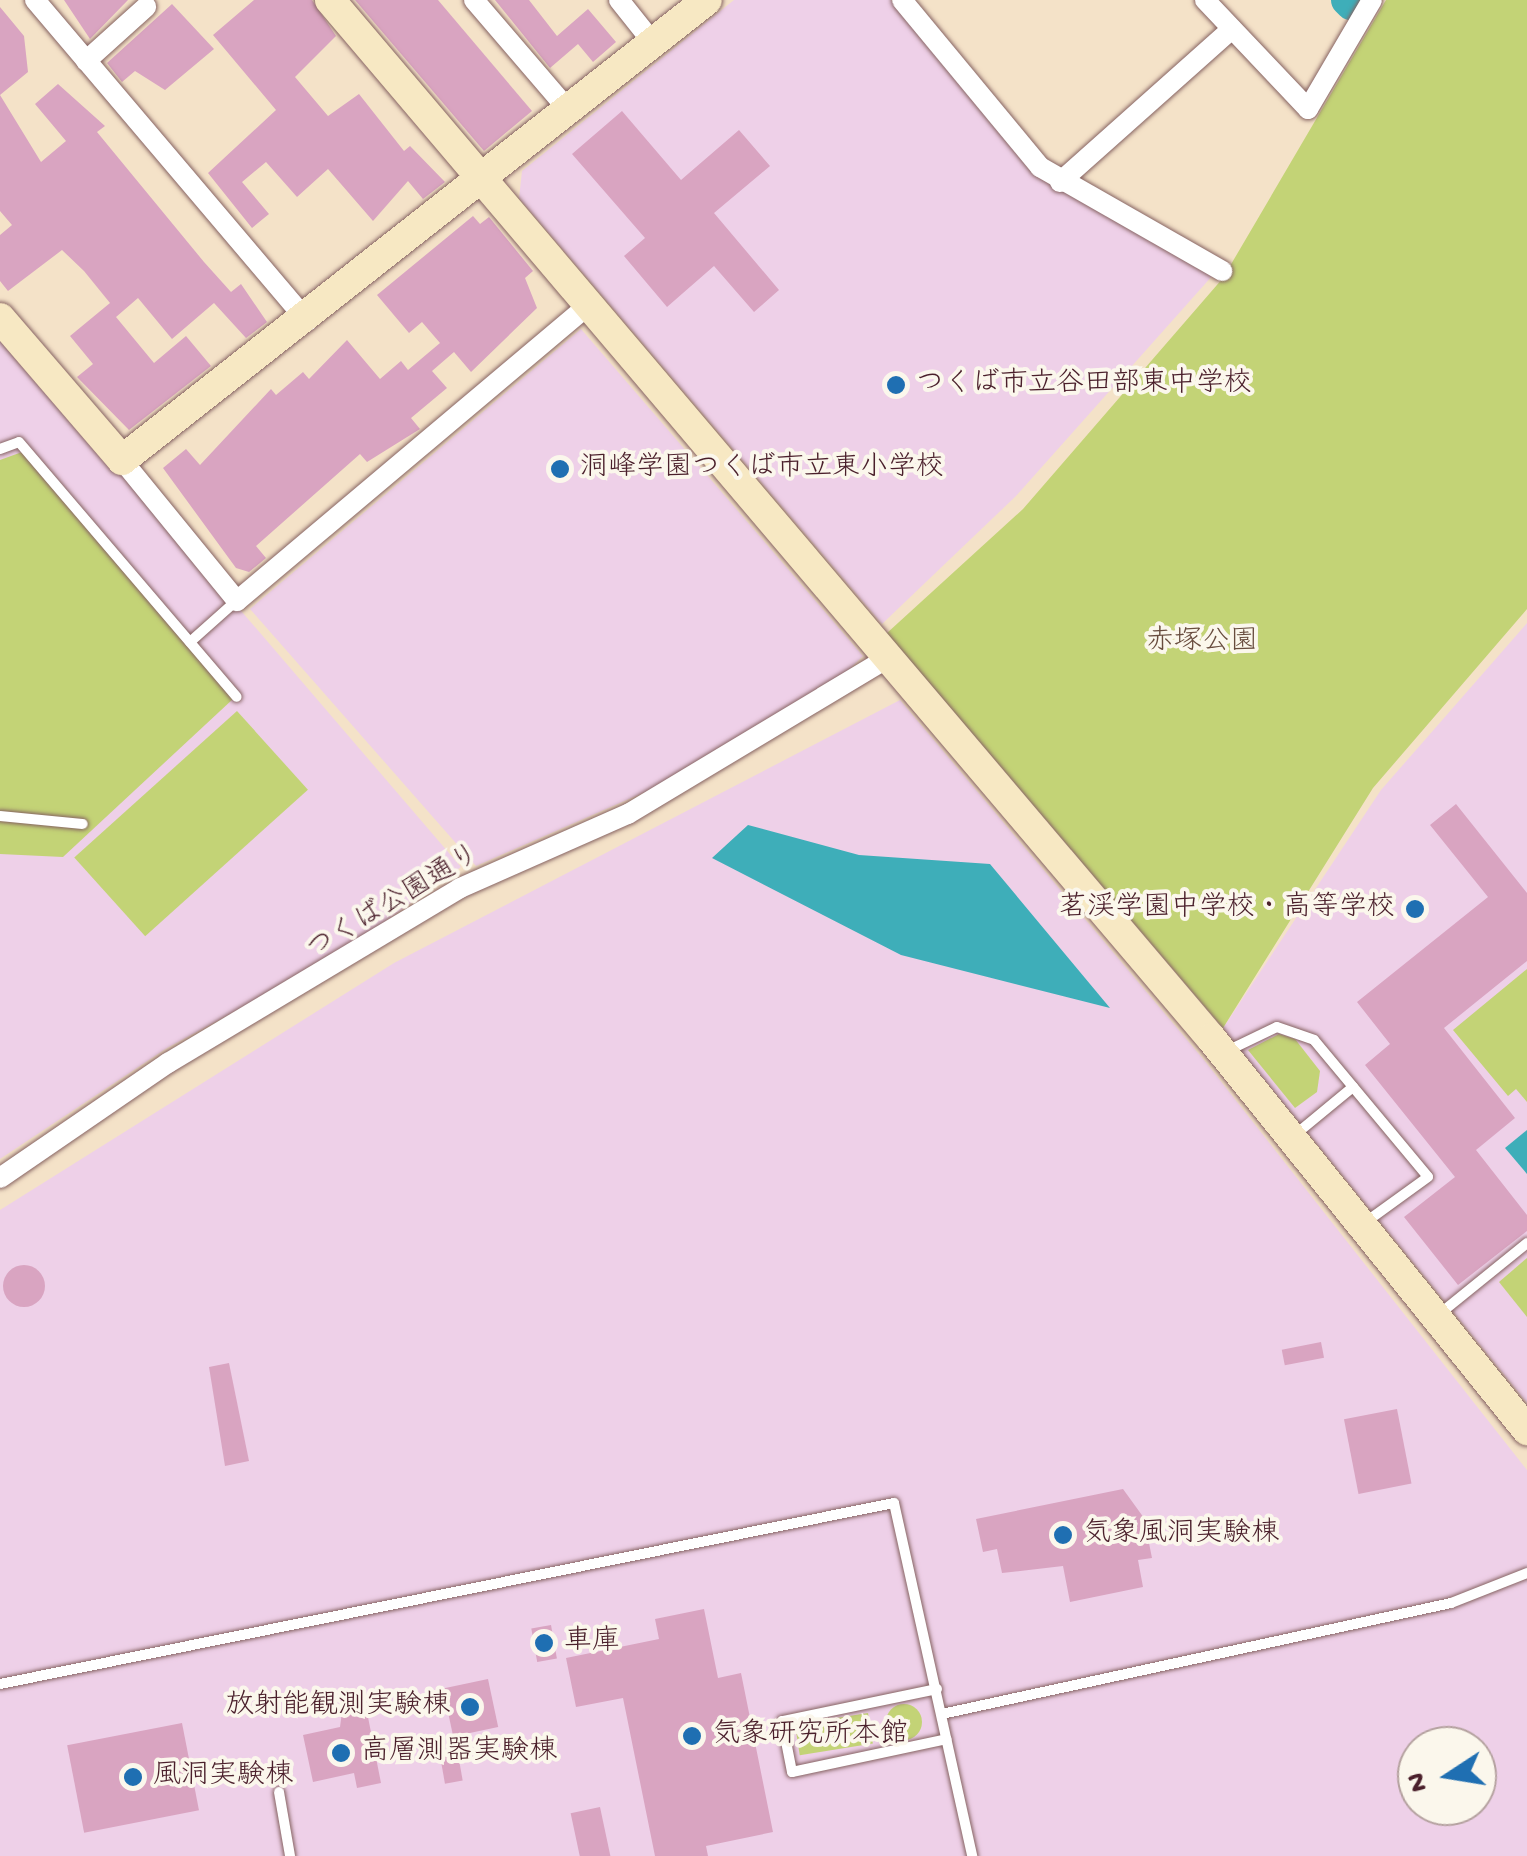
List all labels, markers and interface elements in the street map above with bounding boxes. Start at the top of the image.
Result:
place label: つくば市立谷田部東中学校 [916,368,1252,402]
marker: つくば市立谷田部東中学校 [885,374,907,396]
place label: 洞峰学園つくば市立東小学校 [580,452,944,486]
marker: 洞峰学園つくば市立東小学校 [549,458,571,480]
park label: 赤塚公園 [1146,626,1258,660]
street label: つくば公園通り [301,838,487,968]
place label: 茗渓学園中学校・高等学校 [1059,892,1395,926]
marker: 茗渓学園中学校・高等学校 [1404,898,1426,920]
place label: 気象風洞実験棟 [1083,1518,1279,1552]
marker: 気象風洞実験棟 [1052,1524,1074,1546]
place label: 車庫 [564,1626,620,1660]
marker: 車庫 [533,1632,555,1654]
place label: 放射能観測実験棟 [226,1690,450,1724]
marker: 放射能観測実験棟 [459,1696,481,1718]
place label: 気象研究所本館 [712,1719,908,1753]
marker: 気象研究所本館 [681,1725,703,1747]
north arrow [1397,1726,1497,1826]
place label: 高層測器実験棟 [361,1736,557,1770]
marker: 高層測器実験棟 [330,1742,352,1764]
place label: 風洞実験棟 [153,1760,293,1794]
marker: 風洞実験棟 [122,1766,144,1788]
text: N [1401,1770,1437,1794]

